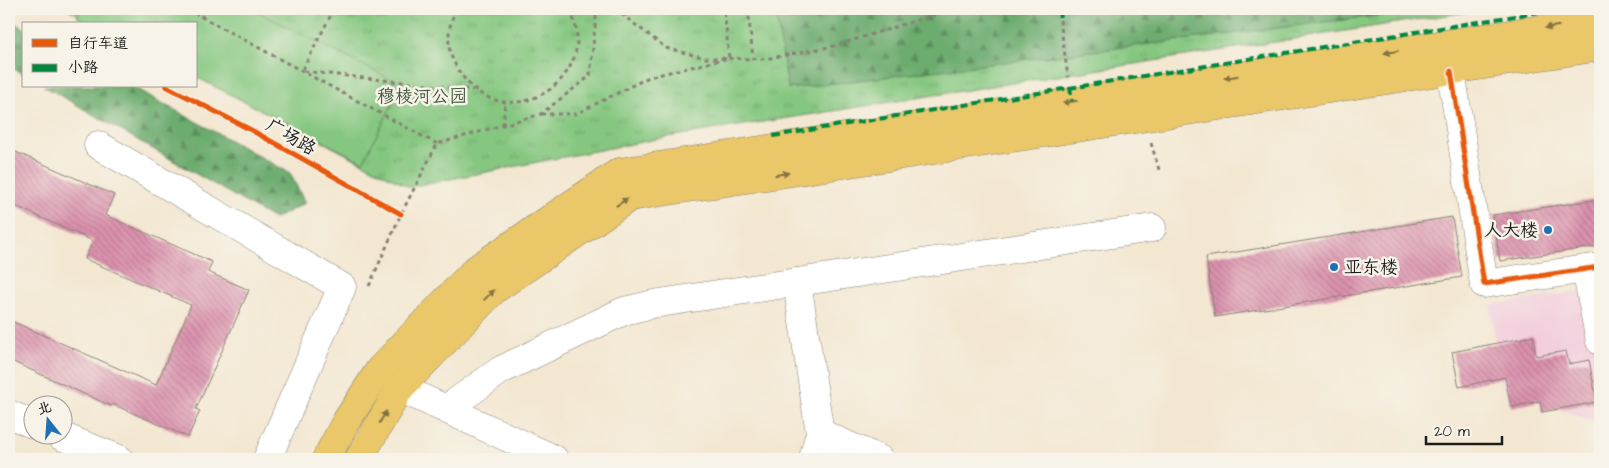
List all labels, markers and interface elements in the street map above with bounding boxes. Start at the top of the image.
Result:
legend [22,22,198,88]
one-way arrow [1544,24,1560,32]
text: 自行车道 [68,33,128,54]
one-way arrow [1383,49,1399,57]
text: 小路 [68,57,98,78]
one-way arrow [1223,73,1239,81]
park label: 穆棱河公园 [377,84,467,109]
one-way arrow [1062,98,1078,106]
street label: 广场路 [261,113,321,161]
one-way arrow [774,170,790,178]
one-way arrow [616,197,629,207]
place label: 人大楼 [1484,218,1538,243]
marker: 人大楼 [1542,224,1554,236]
place label: 亚东楼 [1344,255,1398,280]
marker: 亚东楼 [1328,261,1340,273]
one-way arrow [483,289,495,301]
north arrow [22,396,72,446]
text: 北 [35,397,54,420]
one-way arrow [379,411,388,424]
scale bar [1426,413,1503,445]
text: 20 m [1434,421,1470,442]

